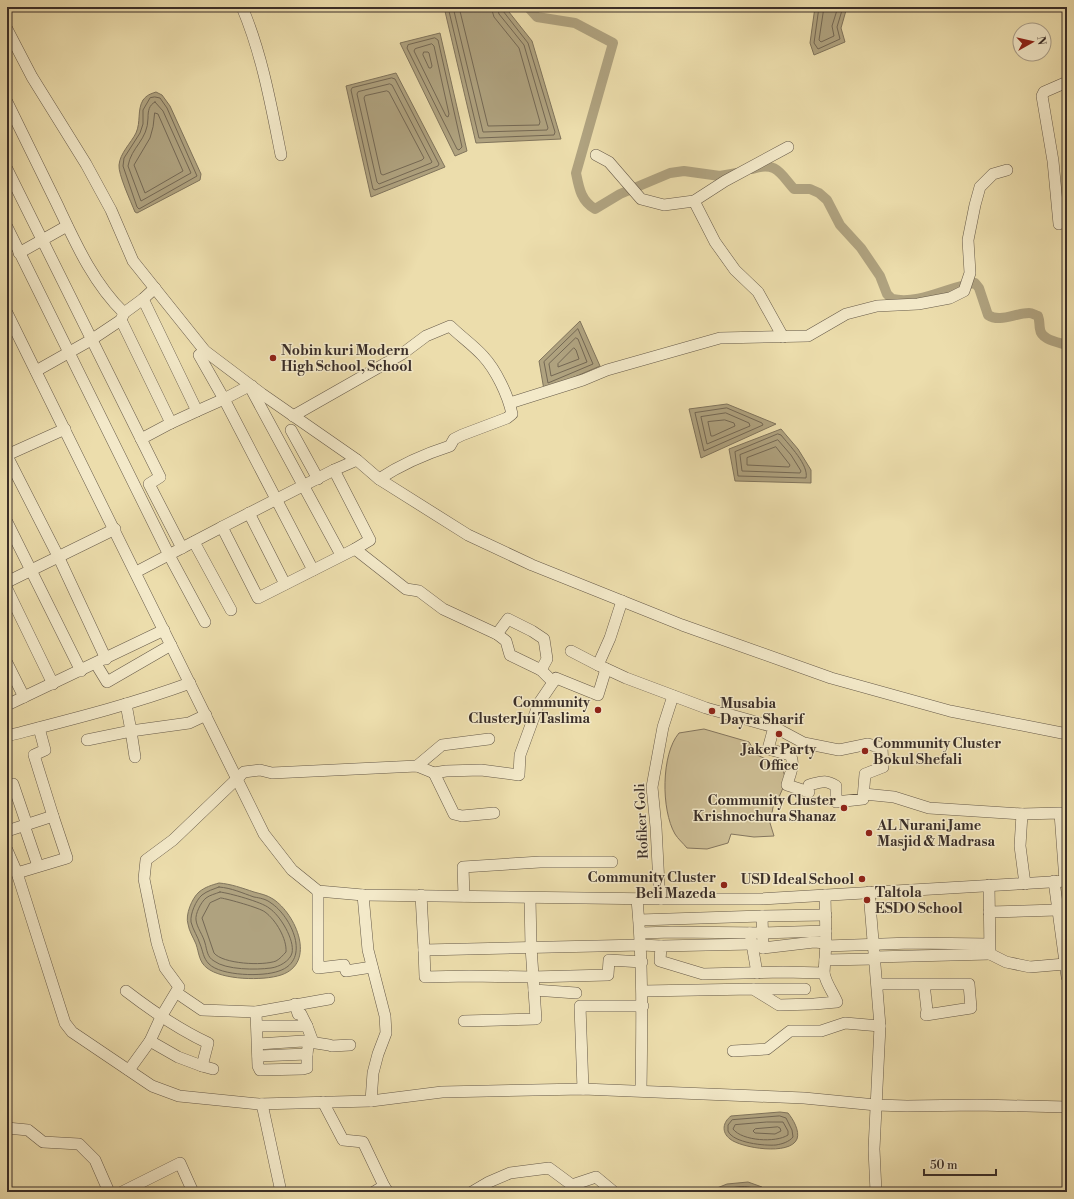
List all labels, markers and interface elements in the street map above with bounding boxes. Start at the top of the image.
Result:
north arrow [1012,22,1052,62]
text: N [1033,35,1048,46]
place label: Nobin kuri Modern High School, School [281,342,413,376]
marker: Nobin kuri Modern High School, School [268,353,278,363]
place label: Community ClusterJui Taslima [468,694,591,728]
place label: Musabia Dayra Sharif [720,695,806,729]
marker: Community ClusterJui Taslima [593,705,603,715]
marker: Musabia Dayra Sharif [707,706,717,716]
marker: Jaker Party Office [774,729,784,739]
place label: Community Cluster Bokul Shefali [873,735,1001,769]
place label: Jaker Party Office [740,741,817,775]
marker: Community Cluster Bokul Shefali [860,746,870,756]
street label: Rofiker Goli [631,782,653,859]
place label: Community Cluster Krishnochura Shanaz [693,792,836,826]
marker: Community Cluster Krishnochura Shanaz [839,803,849,813]
place label: AL Nurani Jame Masjid & Madrasa [876,817,995,851]
marker: AL Nurani Jame Masjid & Madrasa [864,828,874,838]
place label: Community Cluster Beli Mazeda [588,869,716,903]
place label: USD Ideal School [741,871,854,889]
marker: USD Ideal School [857,874,867,884]
marker: Community Cluster Beli Mazeda [719,880,729,890]
place label: Taltola ESDO School [875,884,963,918]
marker: Taltola ESDO School [862,895,872,905]
scale bar [924,1151,996,1177]
text: 50 m [930,1158,958,1173]

